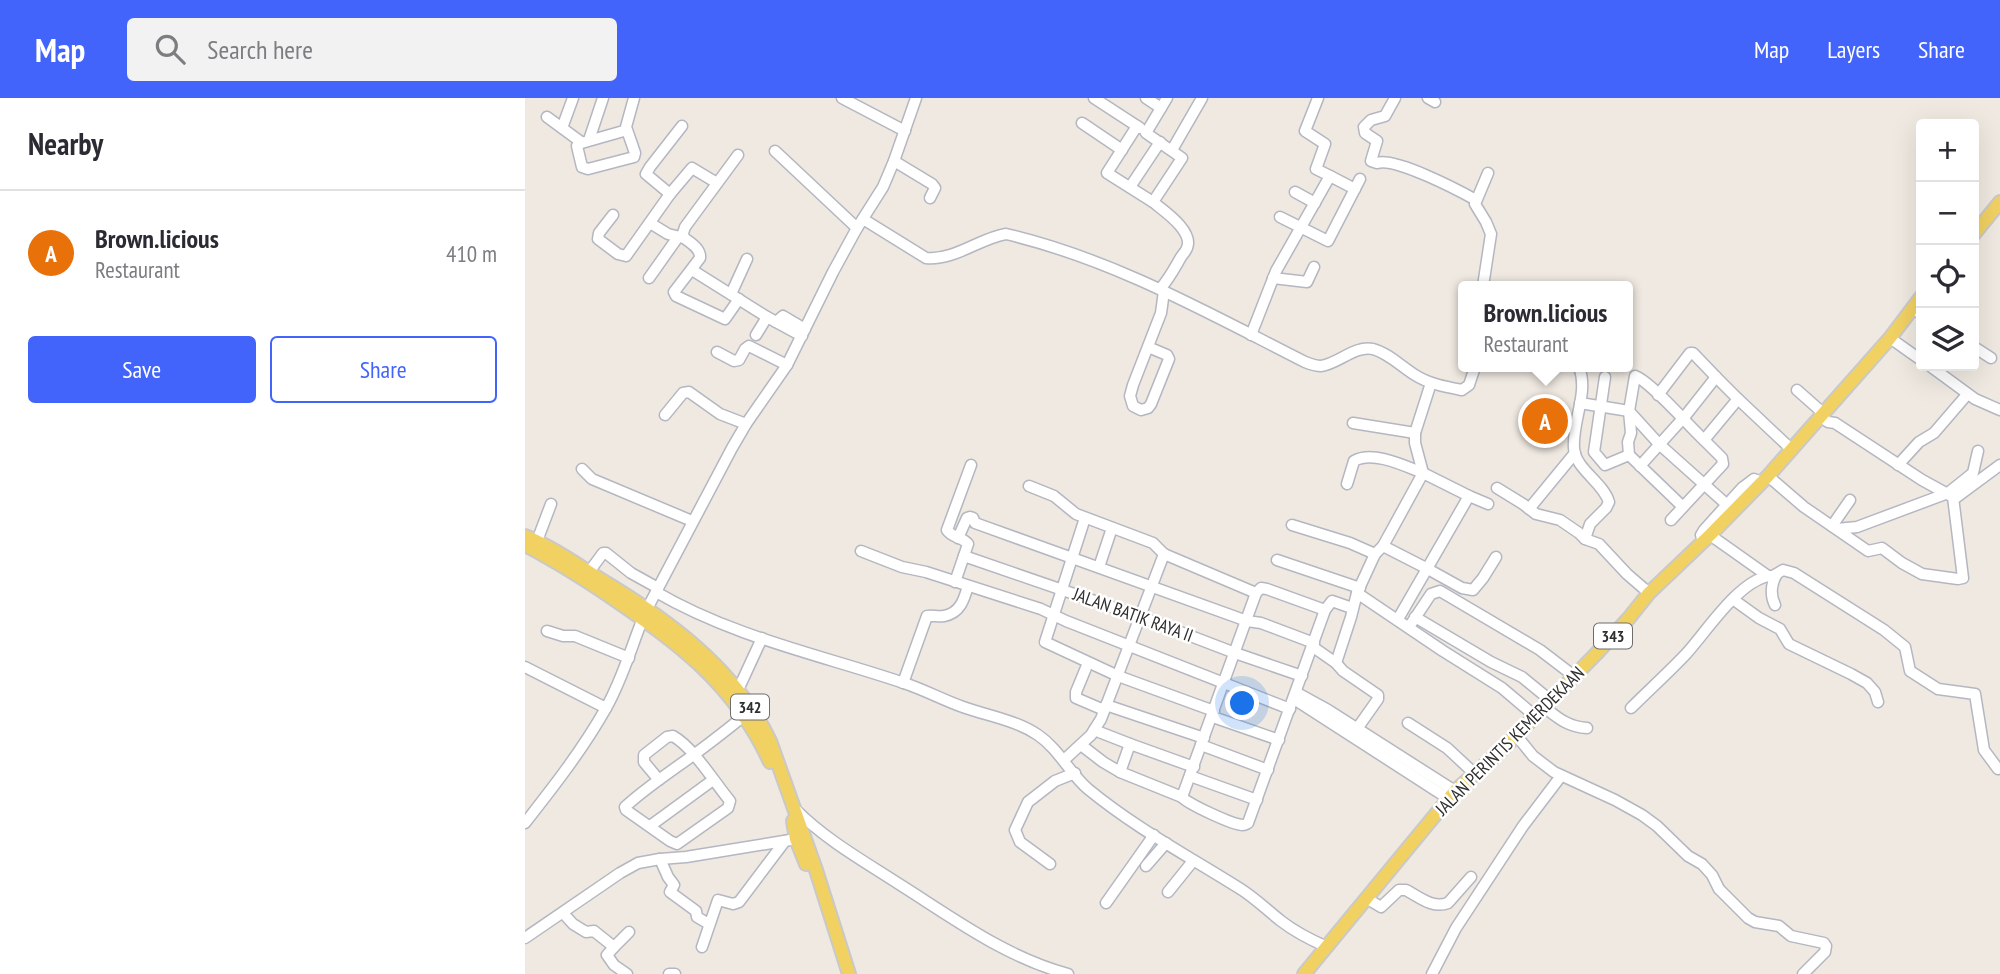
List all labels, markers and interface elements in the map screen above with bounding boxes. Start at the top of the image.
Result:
search box [127,18,617,81]
text: Map [35,28,85,71]
icon: search [151,30,189,68]
text: Search here [207,33,313,66]
text: Map [1754,34,1789,65]
text: Layers [1827,34,1880,65]
text: Share [1918,34,1965,65]
map controls [1916,119,1979,371]
button: + [1916,119,1979,182]
text: Nearby [28,124,103,163]
button: − [1916,182,1979,245]
text: Brown.licious [95,222,219,255]
text: A [45,239,57,268]
text: 410 m [446,239,497,268]
button: locate [1916,245,1979,308]
text: Restaurant [95,255,180,284]
popup [1458,281,1633,372]
text: Brown.licious [1484,296,1607,329]
button: layers [1916,308,1979,371]
text: Restaurant [1484,329,1568,358]
button: Save [28,336,256,403]
button: Share [270,336,497,403]
pin: A [1522,395,1568,447]
street label: JALAN BATIK RAYA II [1069,582,1196,647]
road number: 343 [1594,624,1632,649]
street label: JALAN PERINTIS KEMERDEKAAN [1430,661,1589,821]
your location [1225,686,1259,720]
road number: 342 [731,694,769,720]

